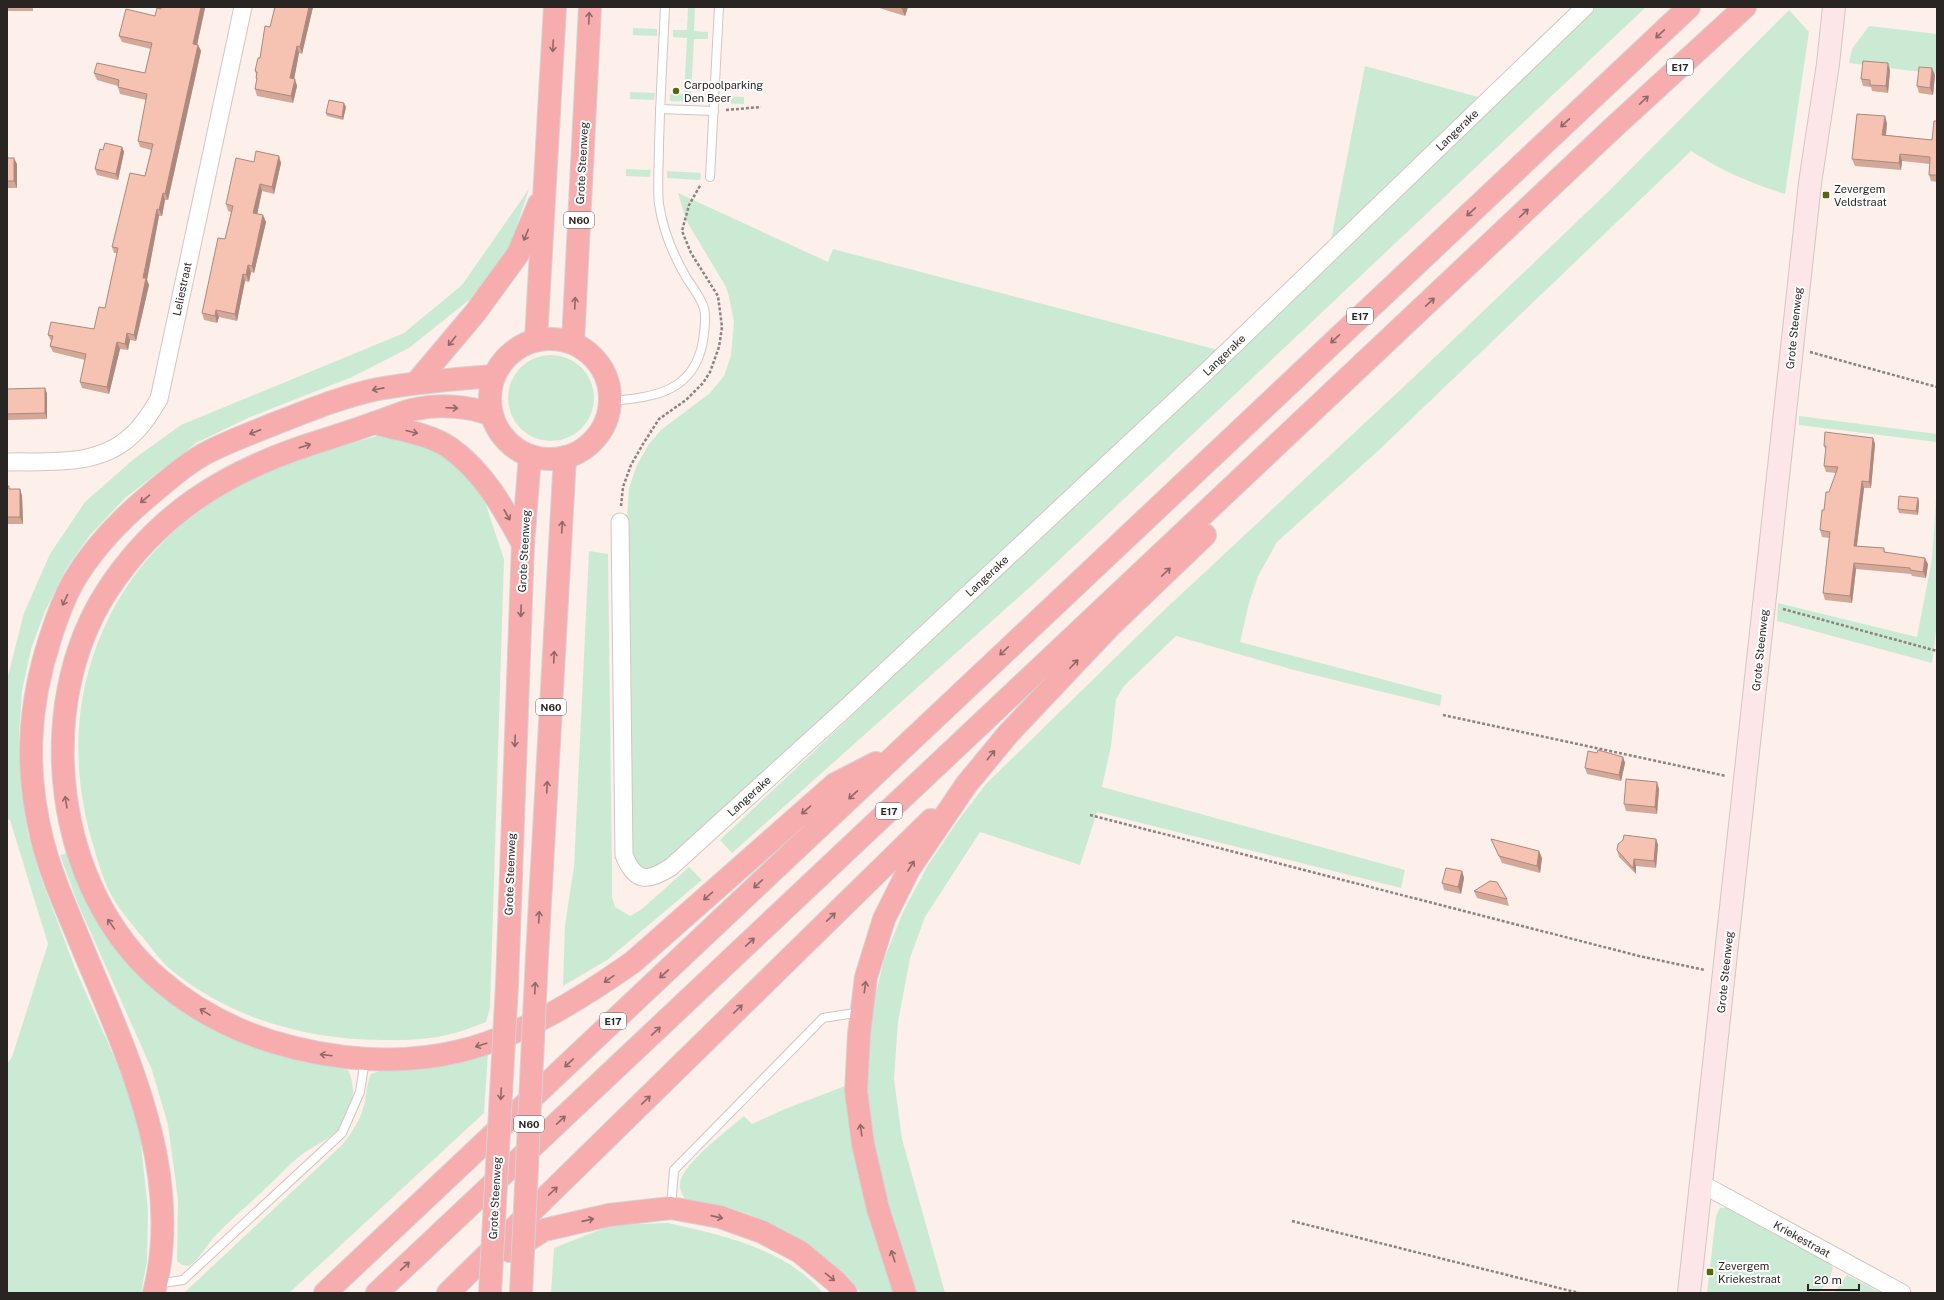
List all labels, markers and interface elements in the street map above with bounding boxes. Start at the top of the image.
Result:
one-way arrow [585,12,593,25]
one-way arrow [1655,29,1665,39]
one-way arrow [549,39,556,52]
road number: E17 [1667,59,1693,75]
place label: Carpoolparking Den Beer [684,79,763,104]
marker: Carpoolparking Den Beer [671,86,681,96]
one-way arrow [1639,95,1649,105]
street label: Langerake [1433,107,1481,153]
one-way arrow [1561,118,1571,127]
street label: Grote Steenweg [574,121,590,205]
place label: Zevergem Veldstraat [1834,183,1887,208]
marker: Zevergem Veldstraat [1821,190,1831,200]
one-way arrow [1466,207,1476,217]
one-way arrow [1519,208,1529,218]
road number: N60 [564,212,594,228]
one-way arrow [522,229,529,241]
street label: Leliestraat [170,261,194,317]
street label: Grote Steenweg [1784,286,1804,370]
one-way arrow [571,297,579,310]
one-way arrow [1425,297,1435,307]
road number: E17 [1347,308,1373,324]
street label: Langerake [1200,332,1248,378]
one-way arrow [1330,334,1340,344]
one-way arrow [448,336,457,347]
one-way arrow [372,386,385,394]
one-way arrow [445,404,458,412]
one-way arrow [249,428,261,436]
one-way arrow [405,429,418,437]
one-way arrow [298,442,311,449]
one-way arrow [140,495,151,504]
one-way arrow [504,509,511,521]
street label: Grote Steenweg [516,509,532,593]
one-way arrow [558,521,565,534]
street label: Langerake [963,553,1011,599]
one-way arrow [1161,567,1171,577]
one-way arrow [61,594,68,606]
one-way arrow [517,604,524,617]
street label: Grote Steenweg [1750,608,1770,692]
one-way arrow [999,647,1009,656]
one-way arrow [551,651,558,664]
one-way arrow [1069,659,1079,669]
road number: N60 [536,699,566,715]
one-way arrow [512,734,519,747]
one-way arrow [986,750,995,760]
street label: Langerake [725,774,773,818]
one-way arrow [543,781,550,794]
one-way arrow [848,790,858,800]
one-way arrow [62,796,70,809]
road number: E17 [876,803,902,819]
one-way arrow [801,805,811,815]
street label: Grote Steenweg [503,832,517,915]
one-way arrow [908,860,916,872]
one-way arrow [753,880,763,889]
one-way arrow [703,891,713,900]
one-way arrow [535,911,543,924]
one-way arrow [826,913,836,922]
one-way arrow [107,918,115,929]
street label: Grote Steenweg [1715,930,1735,1014]
one-way arrow [745,937,756,946]
one-way arrow [658,969,669,978]
one-way arrow [603,975,614,983]
one-way arrow [861,981,869,994]
one-way arrow [532,982,539,995]
one-way arrow [733,1004,743,1013]
one-way arrow [200,1008,211,1016]
road number: E17 [600,1013,626,1029]
one-way arrow [651,1026,661,1035]
one-way arrow [474,1042,487,1049]
one-way arrow [320,1051,333,1059]
one-way arrow [564,1058,574,1068]
one-way arrow [497,1087,505,1100]
one-way arrow [641,1095,651,1104]
one-way arrow [556,1115,566,1124]
road number: N60 [514,1116,544,1132]
one-way arrow [857,1124,865,1137]
street label: Grote Steenweg [487,1156,503,1240]
one-way arrow [548,1186,558,1195]
one-way arrow [710,1213,723,1221]
one-way arrow [581,1215,594,1223]
street label: Kriekestraat [1772,1219,1832,1259]
one-way arrow [889,1249,896,1262]
place label: Zevergem Kriekestraat [1718,1260,1781,1285]
one-way arrow [400,1261,410,1271]
scale bar [1808,1266,1859,1292]
marker: Zevergem Kriekestraat [1705,1267,1715,1277]
one-way arrow [825,1272,836,1281]
text: 20 m [1814,1273,1842,1287]

